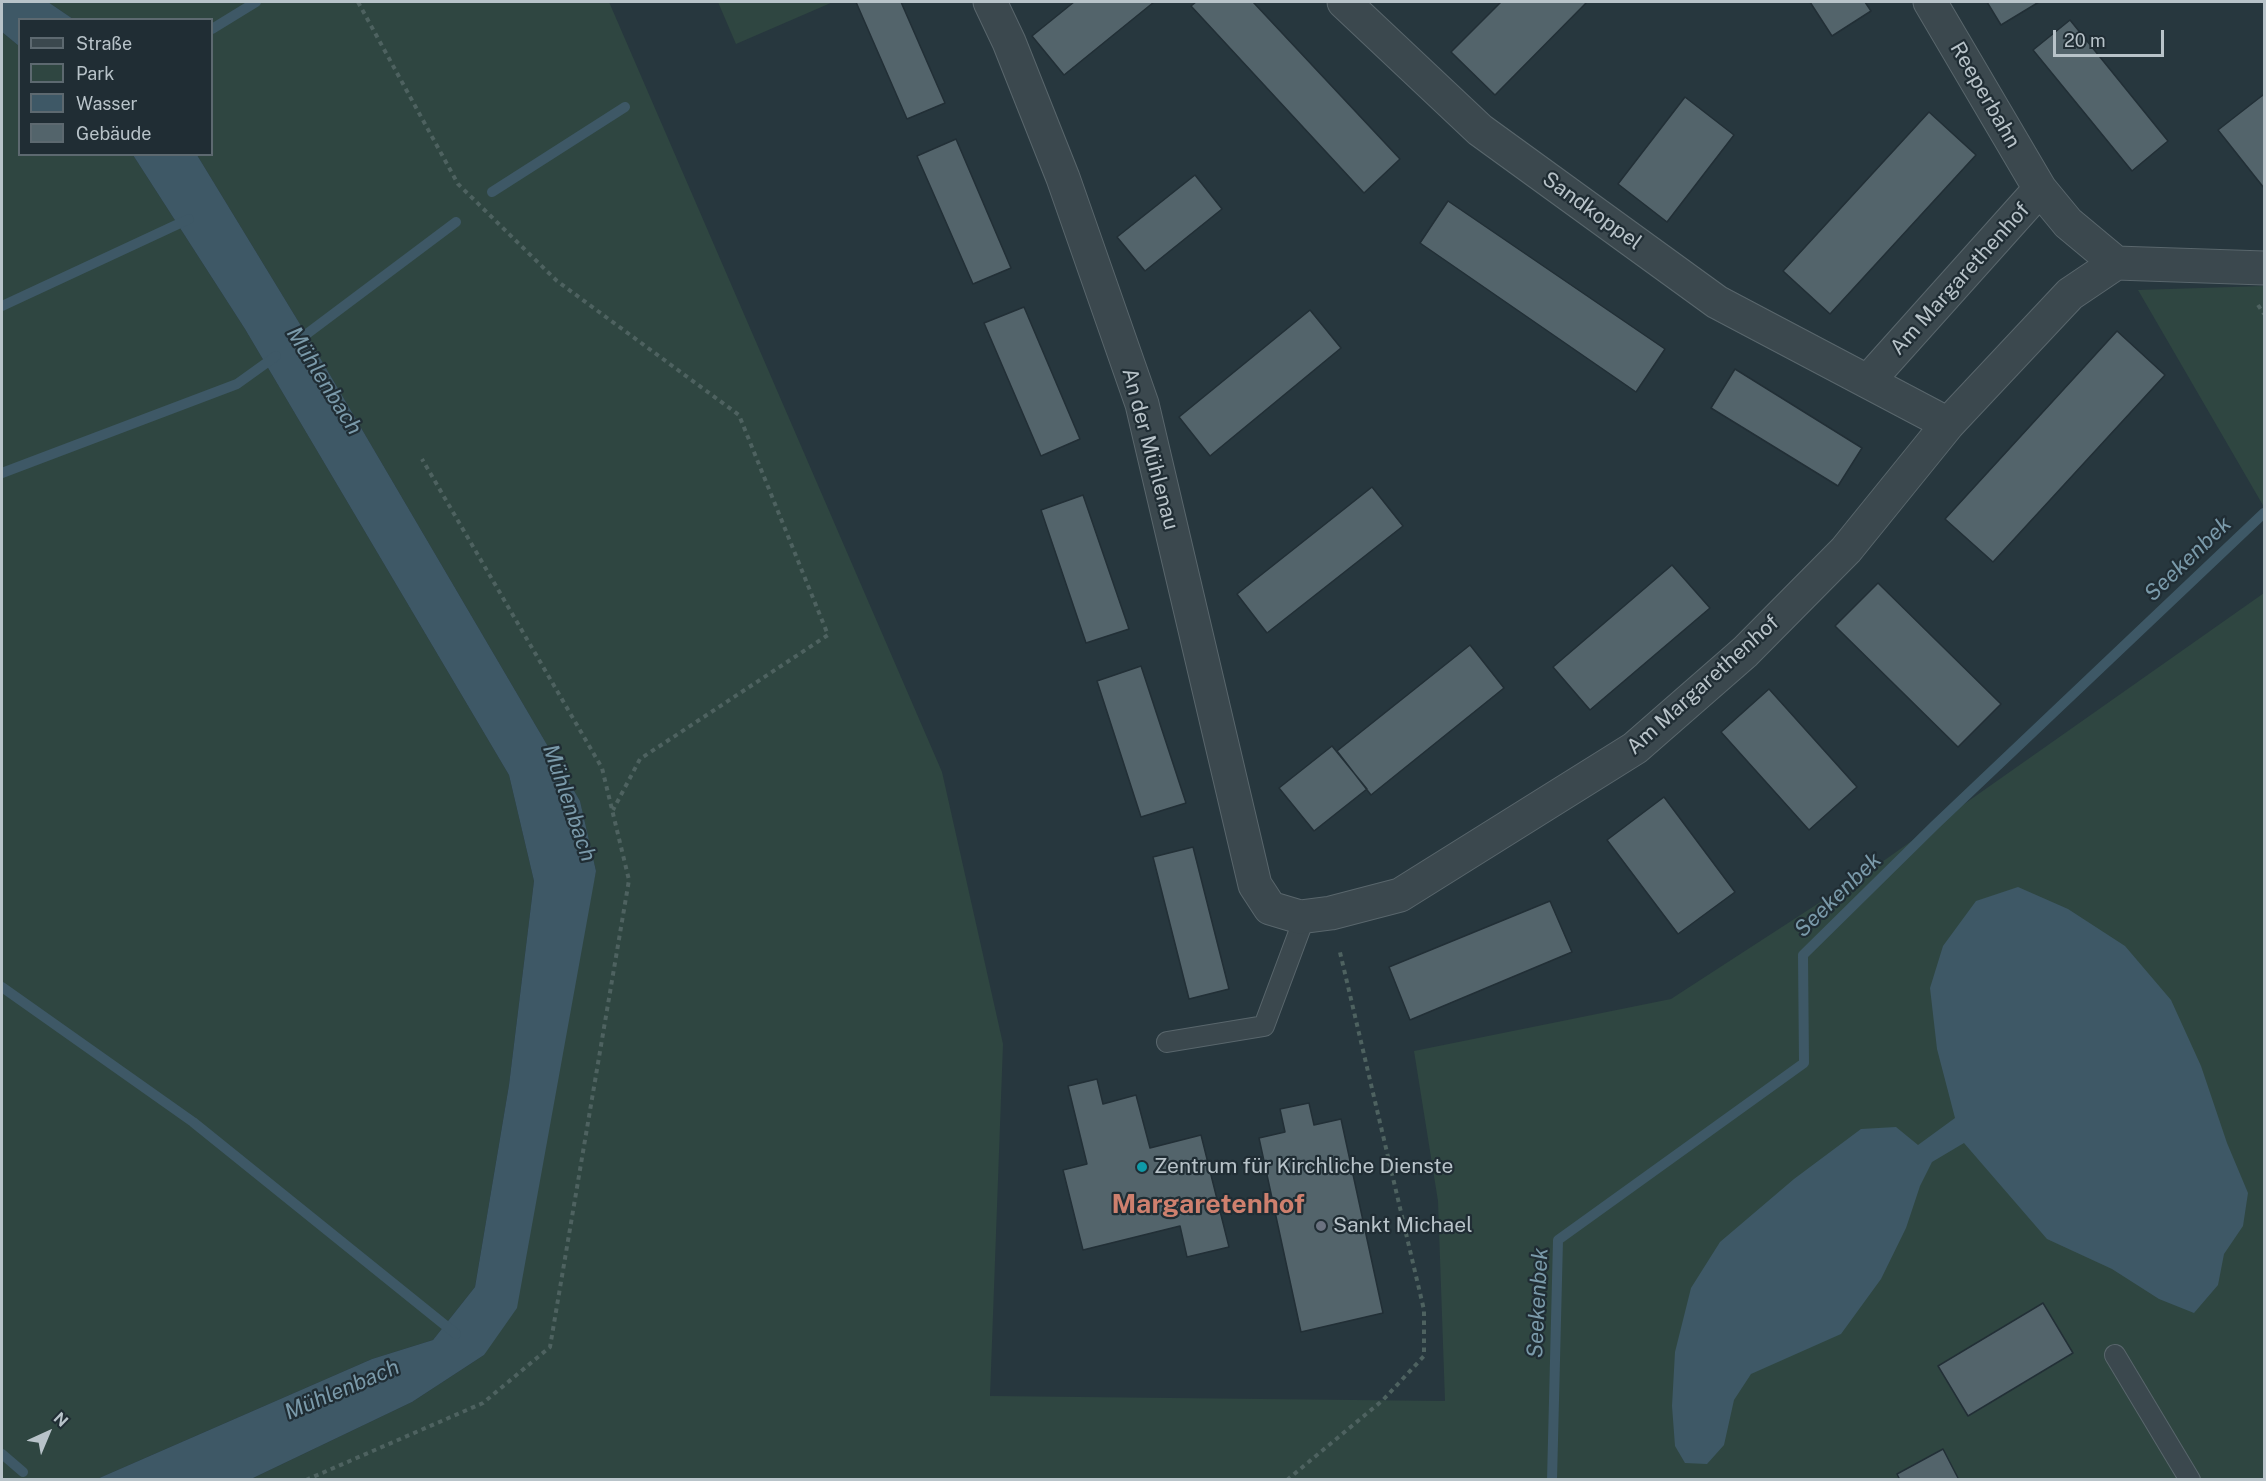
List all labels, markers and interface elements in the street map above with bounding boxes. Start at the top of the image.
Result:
legend [18,18,213,156]
scale bar [2056,18,2167,56]
text: 20 m [2064,30,2106,51]
text: Straße [76,33,132,54]
street label: Reeperbahn [1944,37,2026,153]
text: Park [76,63,114,84]
text: Wasser [76,93,138,114]
text: Gebäude [76,123,151,144]
street label: Sandkoppel [1537,166,1647,256]
street label: Am Margarethenhof [1885,198,2035,360]
water label: Mühlenbach [280,322,368,440]
street label: An der Mühlenau [1116,365,1184,533]
water label: Seekenbek [2139,511,2237,607]
street label: Am Margarethenhof [1622,610,1784,760]
water label: Mühlenbach [537,741,601,865]
water label: Seekenbek [1789,847,1887,943]
place label: Zentrum für Kirchliche Dienste [1154,1154,1453,1180]
marker: Zentrum für Kirchliche Dienste [1135,1160,1149,1174]
district label: Margaretenhof [1111,1189,1305,1221]
place label: Sankt Michael [1333,1213,1472,1239]
marker: Sankt Michael [1314,1219,1328,1233]
water label: Seekenbek [1522,1247,1554,1359]
water label: Mühlenbach [281,1354,403,1426]
north arrow [18,1403,78,1463]
text: N [50,1409,72,1431]

